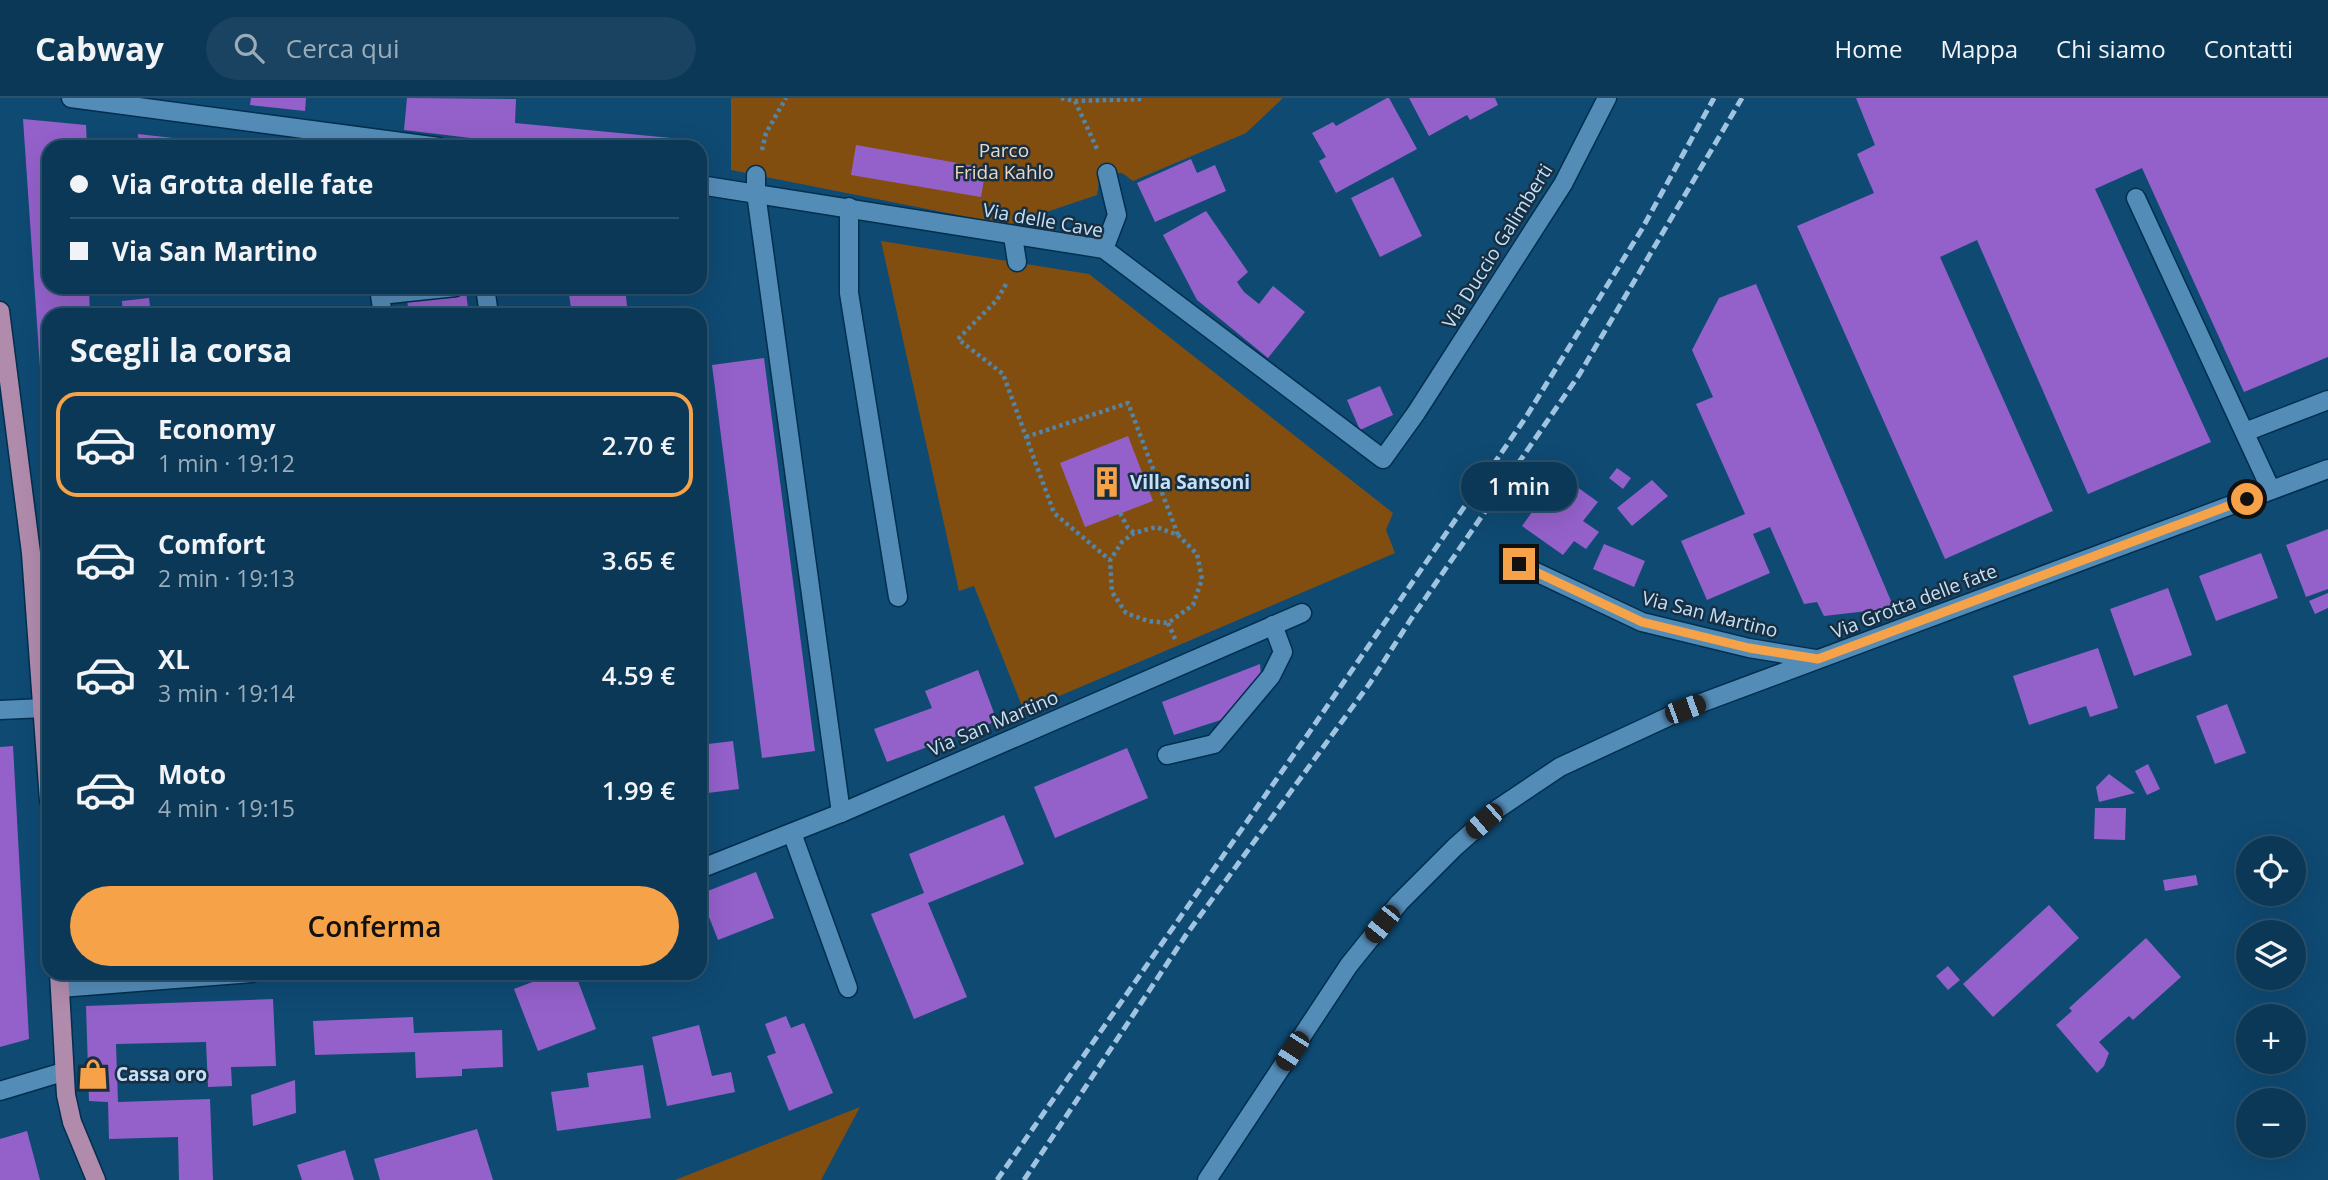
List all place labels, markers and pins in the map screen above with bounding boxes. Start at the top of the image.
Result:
building icon: Villa Sansoni [1090,465,1124,499]
place label: Villa Sansoni [1130,469,1250,495]
shop icon: Cassa oro [76,1057,110,1091]
place label: Cassa oro [116,1061,207,1087]

